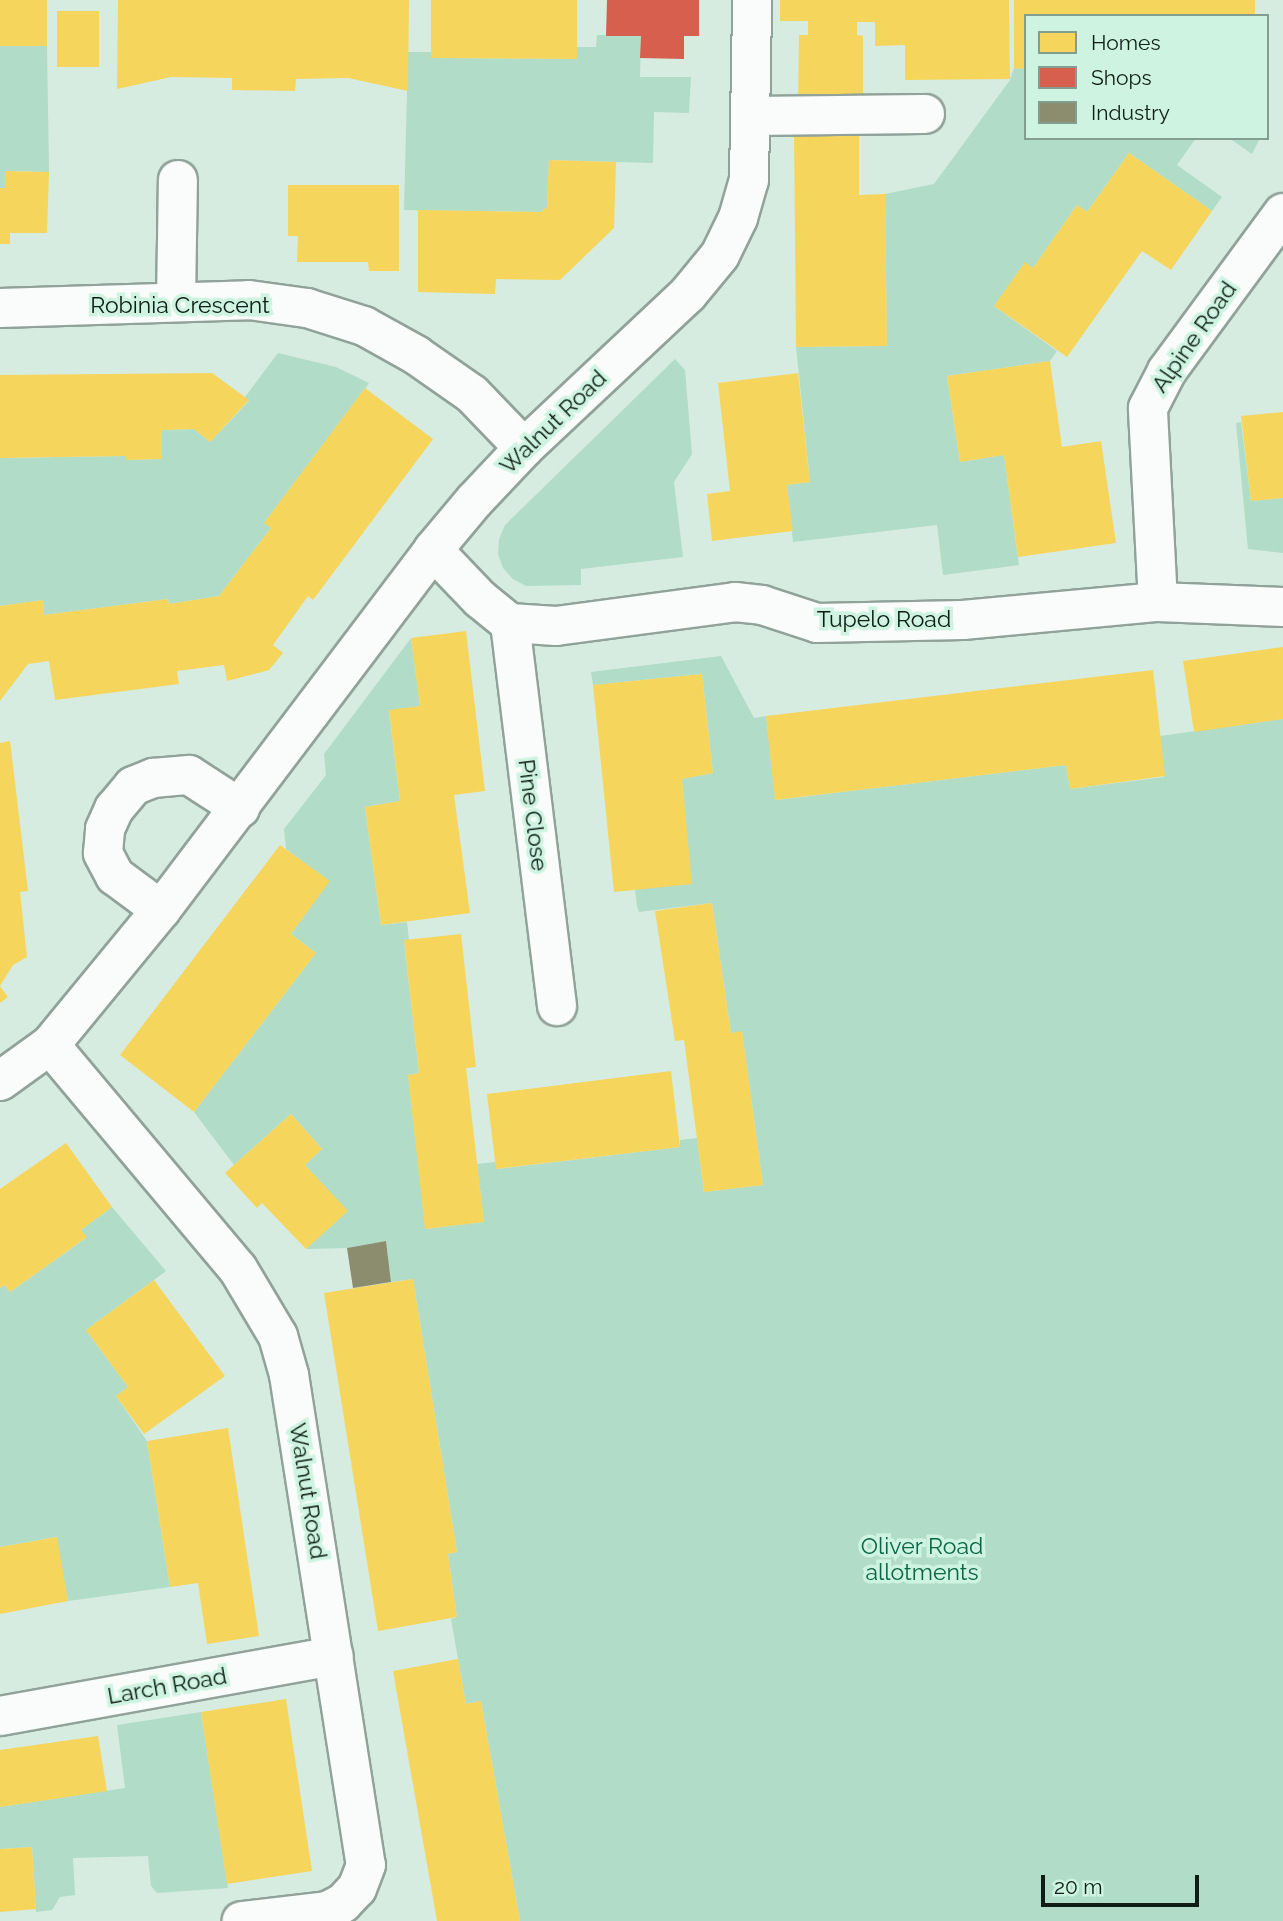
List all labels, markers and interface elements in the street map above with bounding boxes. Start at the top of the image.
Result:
legend [1024,14,1269,140]
text: Homes [1091,30,1161,55]
text: Shops [1091,65,1152,90]
text: Industry [1091,100,1170,125]
street label: Alpine Road [1146,276,1242,398]
street label: Robinia Crescent [90,291,270,319]
street label: Walnut Road [494,364,612,480]
street label: Tupelo Road [817,605,951,633]
street label: Pine Close [512,758,554,872]
street label: Walnut Road [284,1421,332,1561]
park label: Oliver Road allotments [861,1532,983,1586]
street label: Larch Road [105,1662,229,1710]
scale bar [1045,1862,1202,1906]
text: 20 m [1054,1874,1102,1899]

